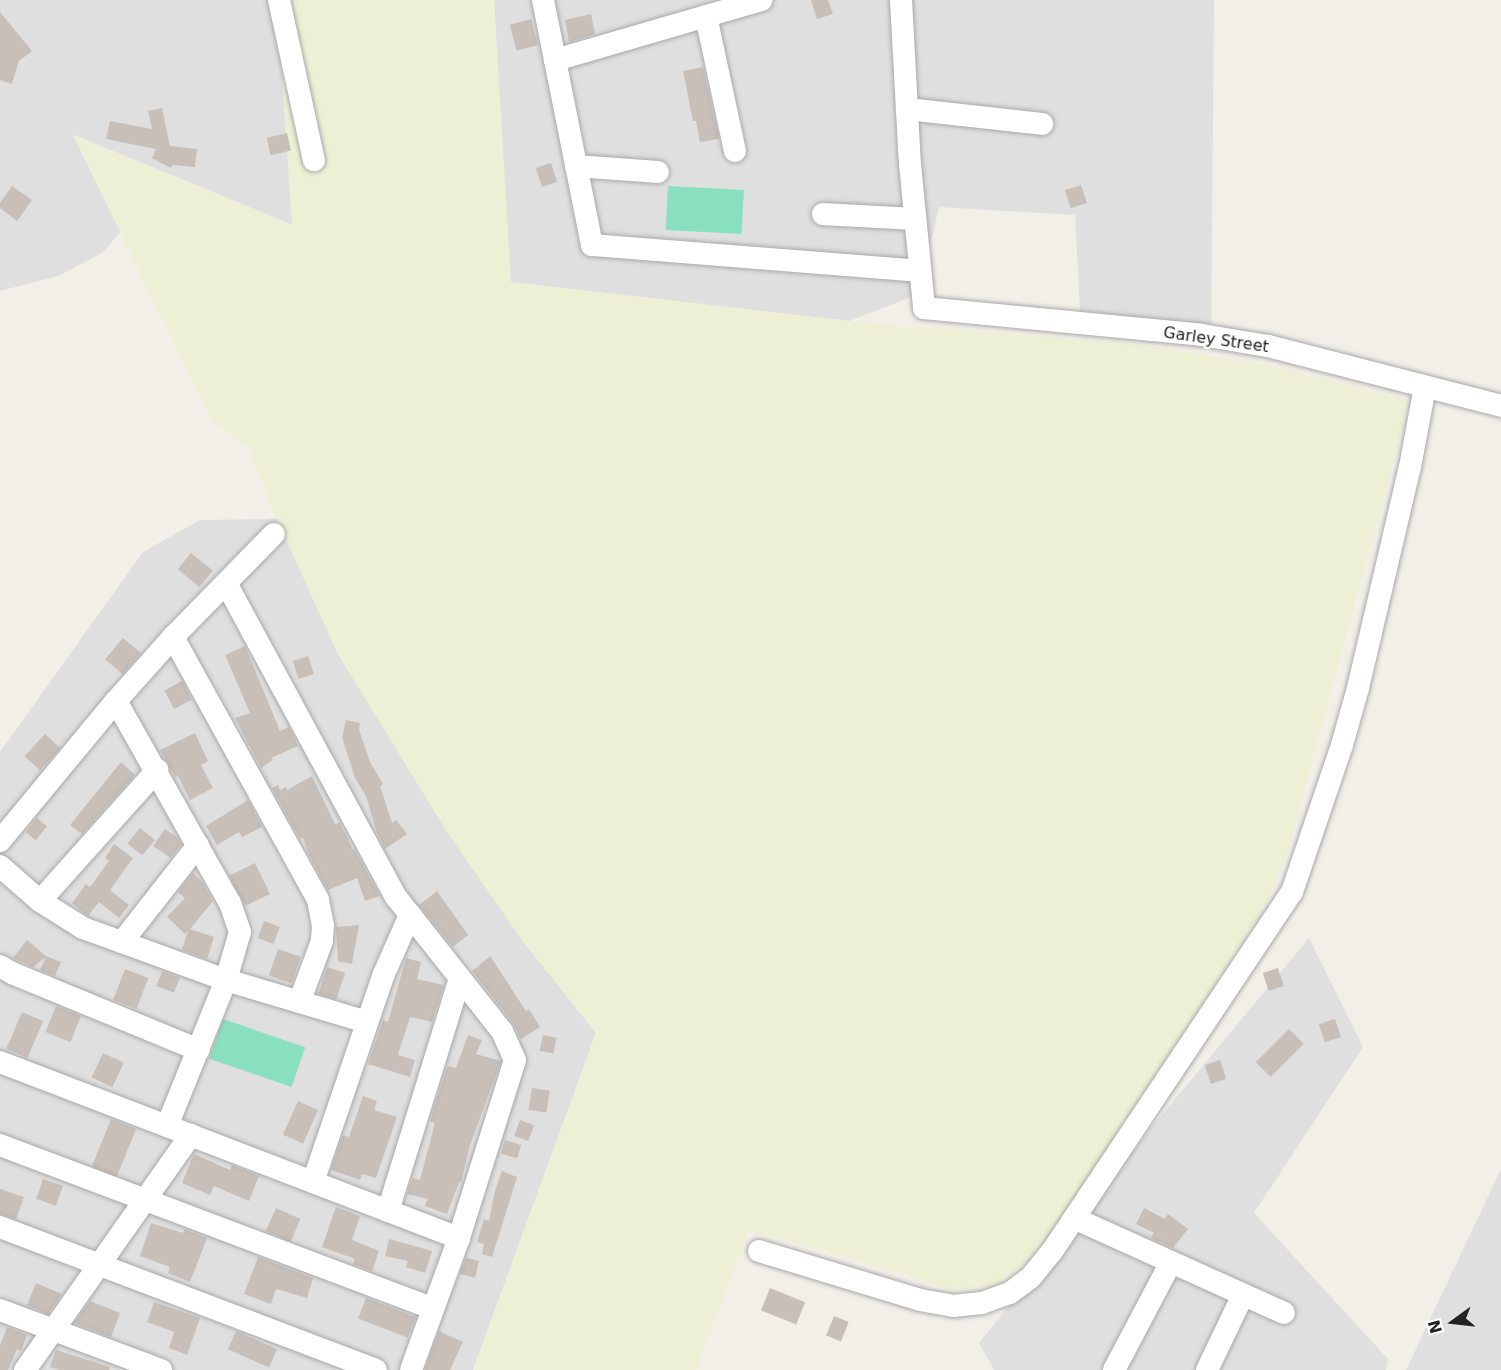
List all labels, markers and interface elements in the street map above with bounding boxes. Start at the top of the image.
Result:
street label: Garley Street [1162,323,1270,357]
north arrow [1423,1292,1483,1352]
text: N [1424,1318,1446,1336]

